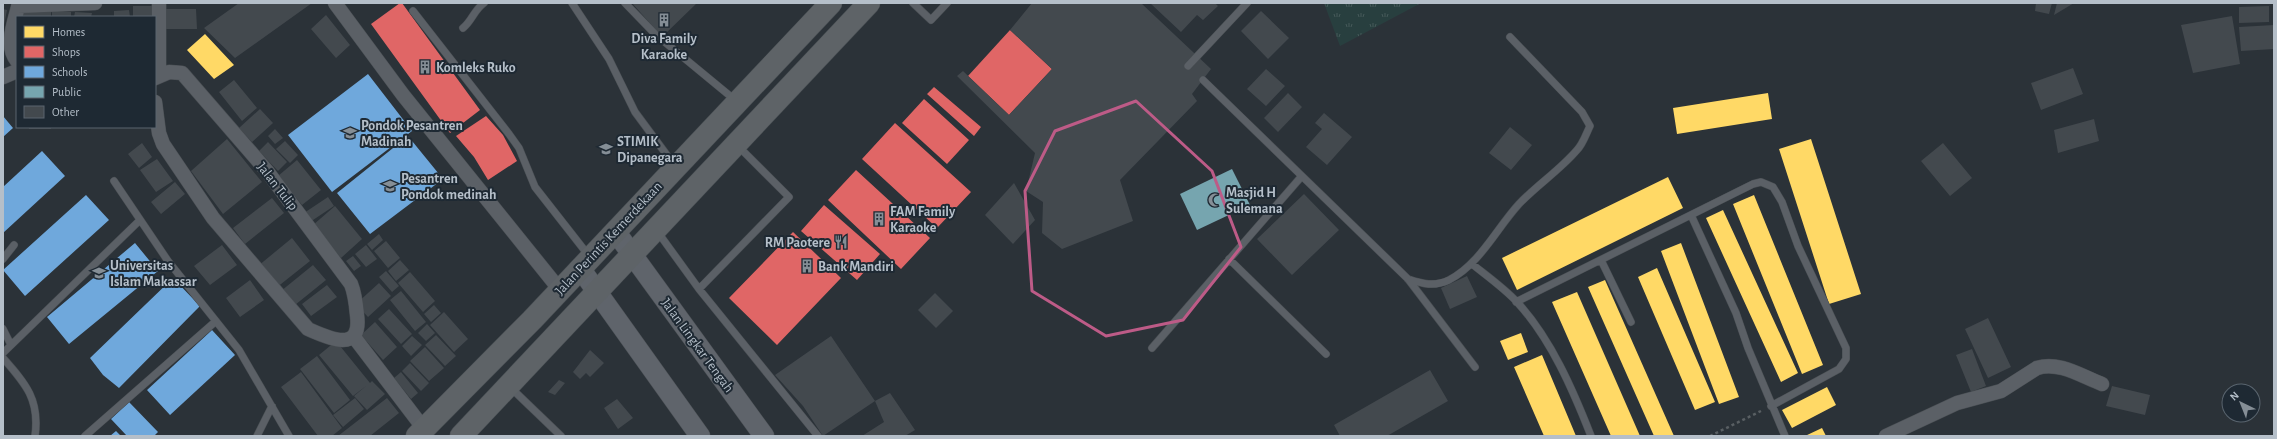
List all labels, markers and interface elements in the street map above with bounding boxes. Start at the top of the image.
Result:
building icon: Diva Family Karaoke [656,12,672,28]
legend [16,16,156,128]
text: Homes [52,26,85,38]
place label: Diva Family Karaoke [631,32,697,62]
text: Shops [52,46,80,58]
building icon: Komleks Ruko [417,59,433,75]
place label: Komleks Ruko [436,61,516,75]
text: Schools [52,66,87,78]
text: Public [52,86,81,98]
text: Other [52,106,79,118]
place label: Pondok Pesantren Madinah [361,119,463,149]
school or university icon: Pondok Pesantren Madinah [342,125,358,141]
place label: STIMIK Dipanegara [617,135,683,165]
school or university icon: STIMIK Dipanegara [598,141,614,157]
street label: Jalan Tulip [254,160,300,213]
place label: Pesantren Pondok medinah [401,172,496,202]
school or university icon: Pesantren Pondok medinah [382,178,398,194]
street label: Jalan Perintis Kemerdekaan [553,179,665,298]
place label: Masjid H Sulemana [1226,186,1283,216]
mosque icon: Masjid H Sulemana [1207,192,1223,208]
place label: FAM Family Karaoke [890,205,956,235]
building icon: FAM Family Karaoke [871,211,887,227]
restaurant icon: RM Paotere [833,234,849,250]
place label: RM Paotere [765,236,830,250]
building icon: Bank Mandiri [799,258,815,274]
place label: Universitas Islam Makassar [110,259,197,289]
place label: Bank Mandiri [818,260,894,274]
school or university icon: Universitas Islam Makassar [91,265,107,281]
street label: Jalan Lingkar Tengah [659,296,736,395]
north arrow [2221,383,2261,423]
text: N [2228,389,2241,403]

